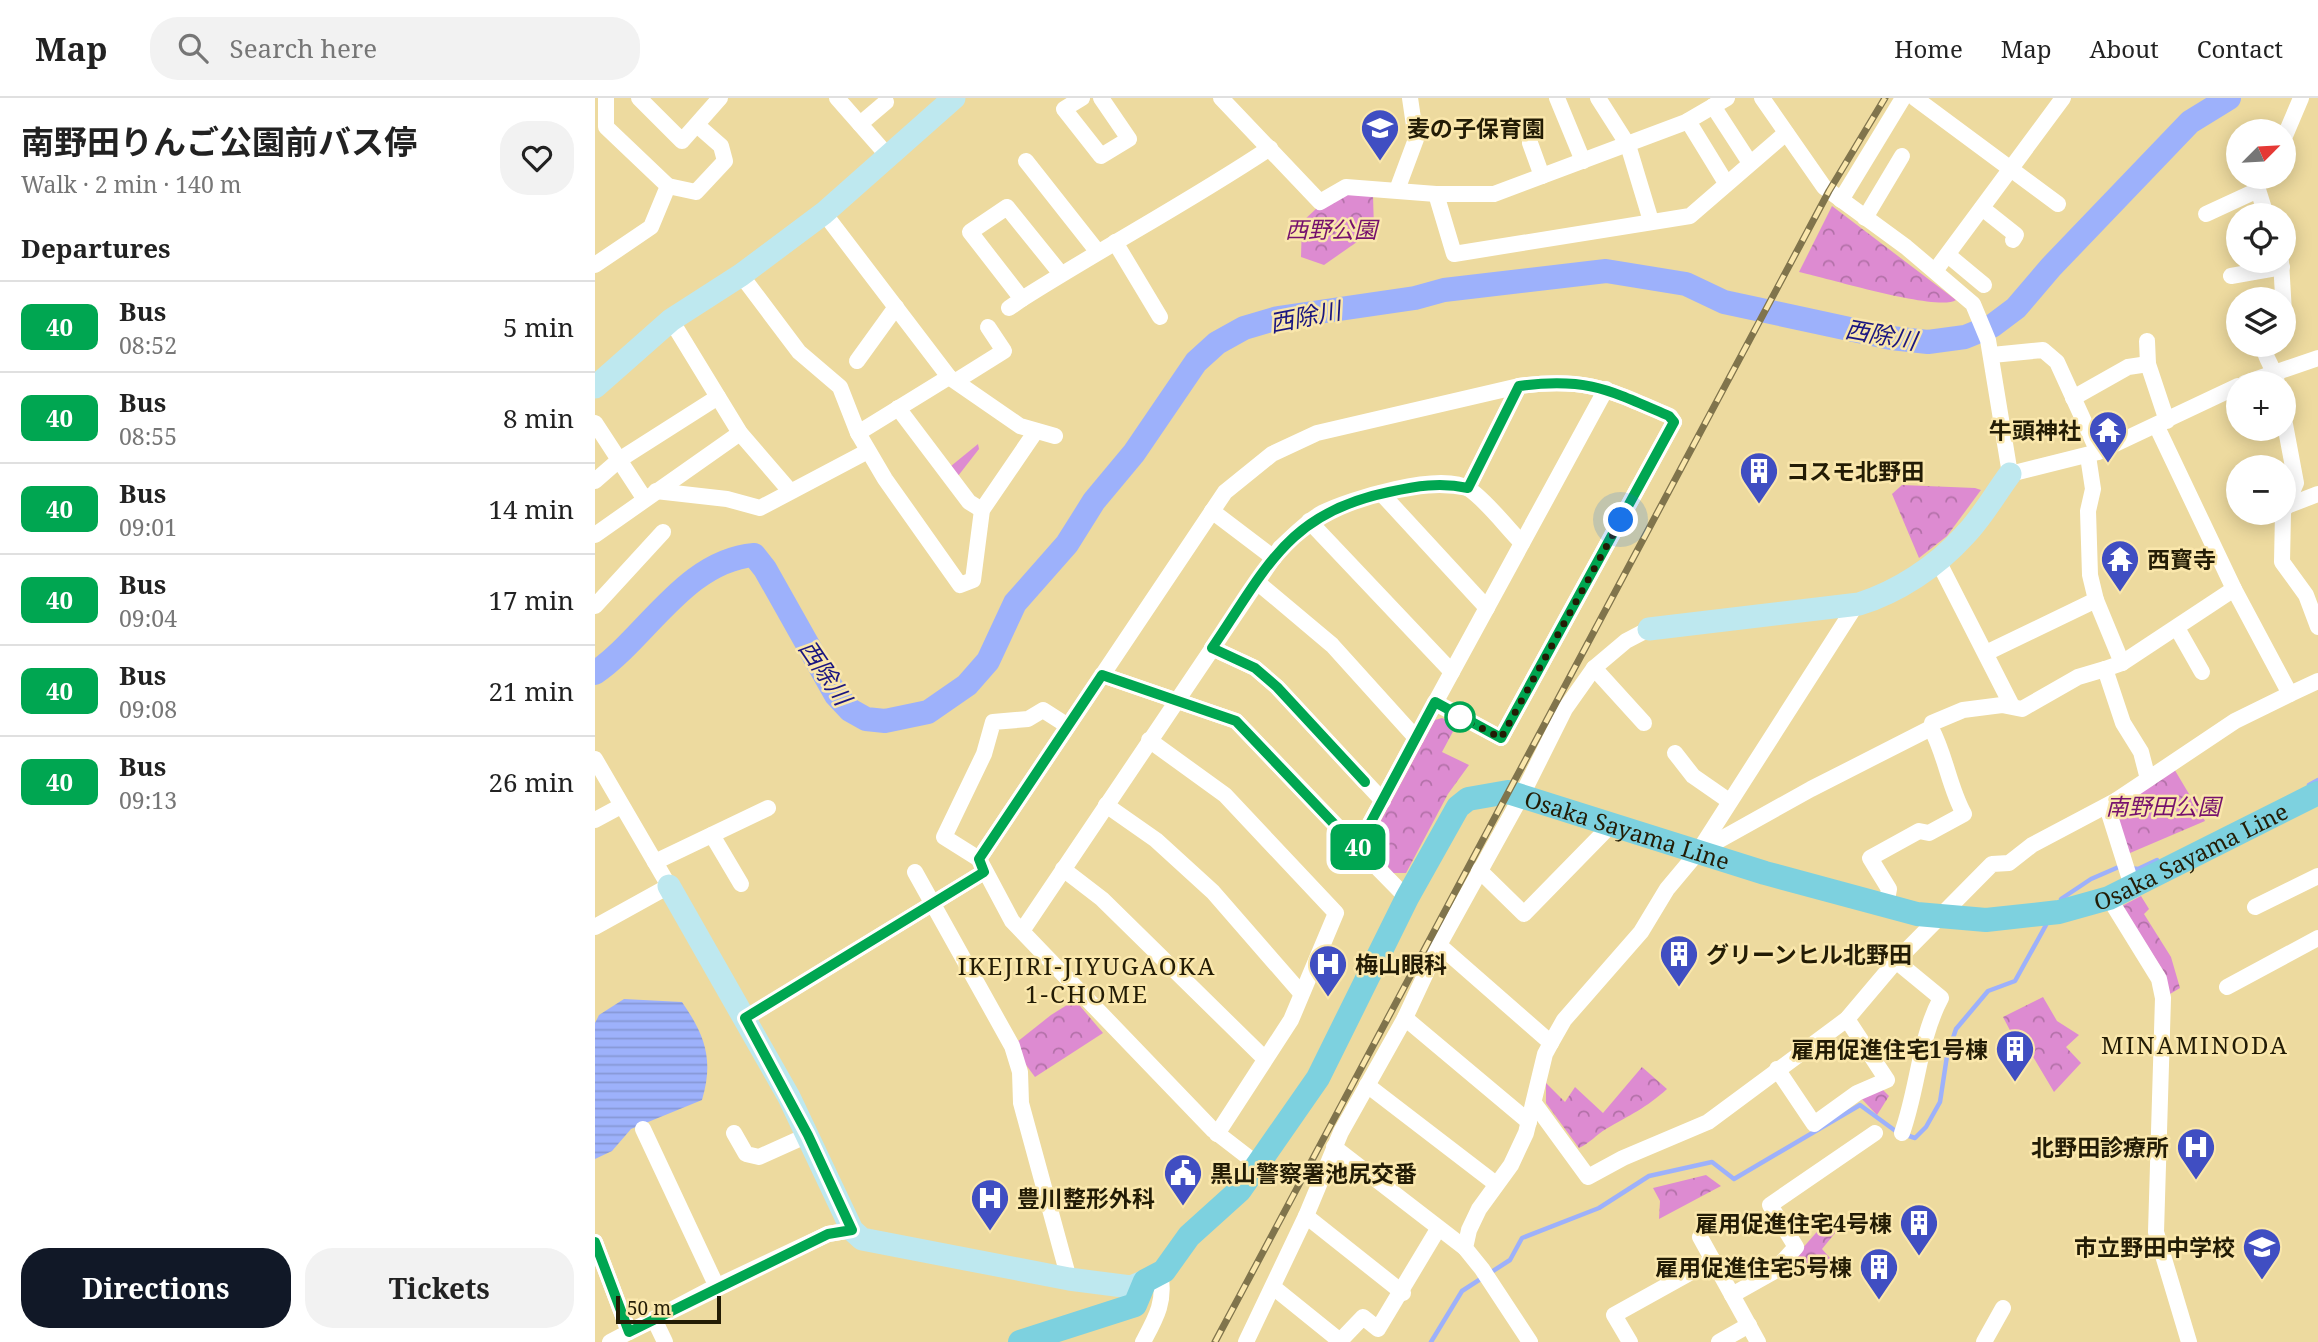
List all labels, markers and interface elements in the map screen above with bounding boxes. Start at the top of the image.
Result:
search box [150,17,640,80]
text: Map [35,26,108,71]
icon: search [174,29,212,67]
text: Search here [230,30,377,66]
text: Home [1894,32,1963,65]
text: Map [2001,32,2052,65]
text: About [2090,32,2159,65]
text: Contact [2197,32,2283,65]
school or university icon: 麦の子保育園 [1359,107,1401,162]
place label: 麦の子保育園 [1407,112,1545,144]
text: 南野田りんご公園前バス停 [21,119,417,164]
north arrow [2226,119,2296,189]
map controls [2226,119,2296,525]
button: heart [500,121,574,195]
text: Walk · 2 min · 140 m [21,168,241,200]
button: locate [2226,203,2296,273]
park label: 西野公園 [1285,213,1380,245]
text: Departures [21,230,171,266]
button: layers [2226,287,2296,357]
water label: 西除川 [1267,292,1346,339]
text: Bus [119,293,166,329]
text: 5 min [503,309,574,345]
text: 40 [46,310,73,343]
water label: 西除川 [1843,311,1922,357]
text: 08:52 [119,329,177,361]
button: + [2226,371,2296,441]
text: Bus [119,384,166,420]
text: 8 min [503,400,574,436]
text: 40 [46,401,73,434]
temple icon: 牛頭神社 [2087,409,2129,464]
place label: 牛頭神社 [1989,414,2081,446]
text: 08:55 [119,420,177,452]
building icon: コスモ北野田 [1738,450,1780,505]
place label: コスモ北野田 [1786,455,1924,487]
button: − [2226,455,2296,525]
text: Bus [119,475,166,511]
text: 14 min [489,491,574,527]
text: 40 [46,492,73,525]
your location [1603,502,1638,537]
text: 09:01 [119,511,177,543]
temple icon: 西寳寺 [2099,538,2141,593]
place label: 西寳寺 [2147,543,2216,575]
text: Bus [119,566,166,602]
text: 17 min [489,582,574,618]
text: 40 [46,583,73,616]
text: 09:04 [119,602,177,634]
water label: 西除川 [792,633,861,714]
text: Bus [119,657,166,693]
text: 21 min [489,673,574,709]
text: 40 [46,674,73,707]
text: 09:08 [119,693,177,725]
unlabelled marker [1445,702,1475,732]
text: Bus [119,748,166,784]
text: 26 min [489,764,574,800]
text: 40 [46,765,73,798]
street label: Osaka Sayama Line [1521,782,1734,877]
text: 09:13 [119,784,177,816]
park label: 南野田公園 [2106,790,2224,822]
street label: Osaka Sayama Line [2090,795,2293,917]
line badge: 40 [1327,824,1389,870]
text: 40 [1344,830,1372,863]
building icon: グリーンヒル北野田 [1658,933,1700,988]
place label: グリーンヒル北野田 [1706,938,1912,970]
hospital icon: 梅山眼科 [1307,943,1349,998]
place label: 梅山眼科 [1355,948,1447,980]
district label: IKEJIRI-JIYUGAOKA 1-CHOME [958,949,1216,1010]
building icon: 雇用促進住宅1号棟 [1994,1028,2036,1083]
district label: MINAMINODA [2101,1028,2289,1061]
place label: 雇用促進住宅1号棟 [1791,1033,1988,1065]
hospital icon: 北野田診療所 [2175,1126,2217,1181]
place label: 北野田診療所 [2031,1131,2169,1163]
public building icon: 黒山警察署池尻交番 [1162,1152,1204,1207]
place label: 黒山警察署池尻交番 [1210,1157,1417,1189]
hospital icon: 豊川整形外科 [969,1177,1011,1232]
place label: 豊川整形外科 [1017,1182,1155,1214]
building icon: 雇用促進住宅4号棟 [1898,1202,1940,1257]
place label: 雇用促進住宅4号棟 [1695,1207,1892,1239]
school or university icon: 市立野田中学校 [2241,1226,2283,1281]
place label: 市立野田中学校 [2074,1231,2235,1263]
building icon: 雇用促進住宅5号棟 [1858,1246,1900,1301]
button: Directions [21,1248,291,1328]
button: Tickets [305,1248,574,1328]
place label: 雇用促進住宅5号棟 [1655,1251,1852,1283]
scale bar [616,1293,721,1325]
text: 50 m [627,1295,671,1321]

